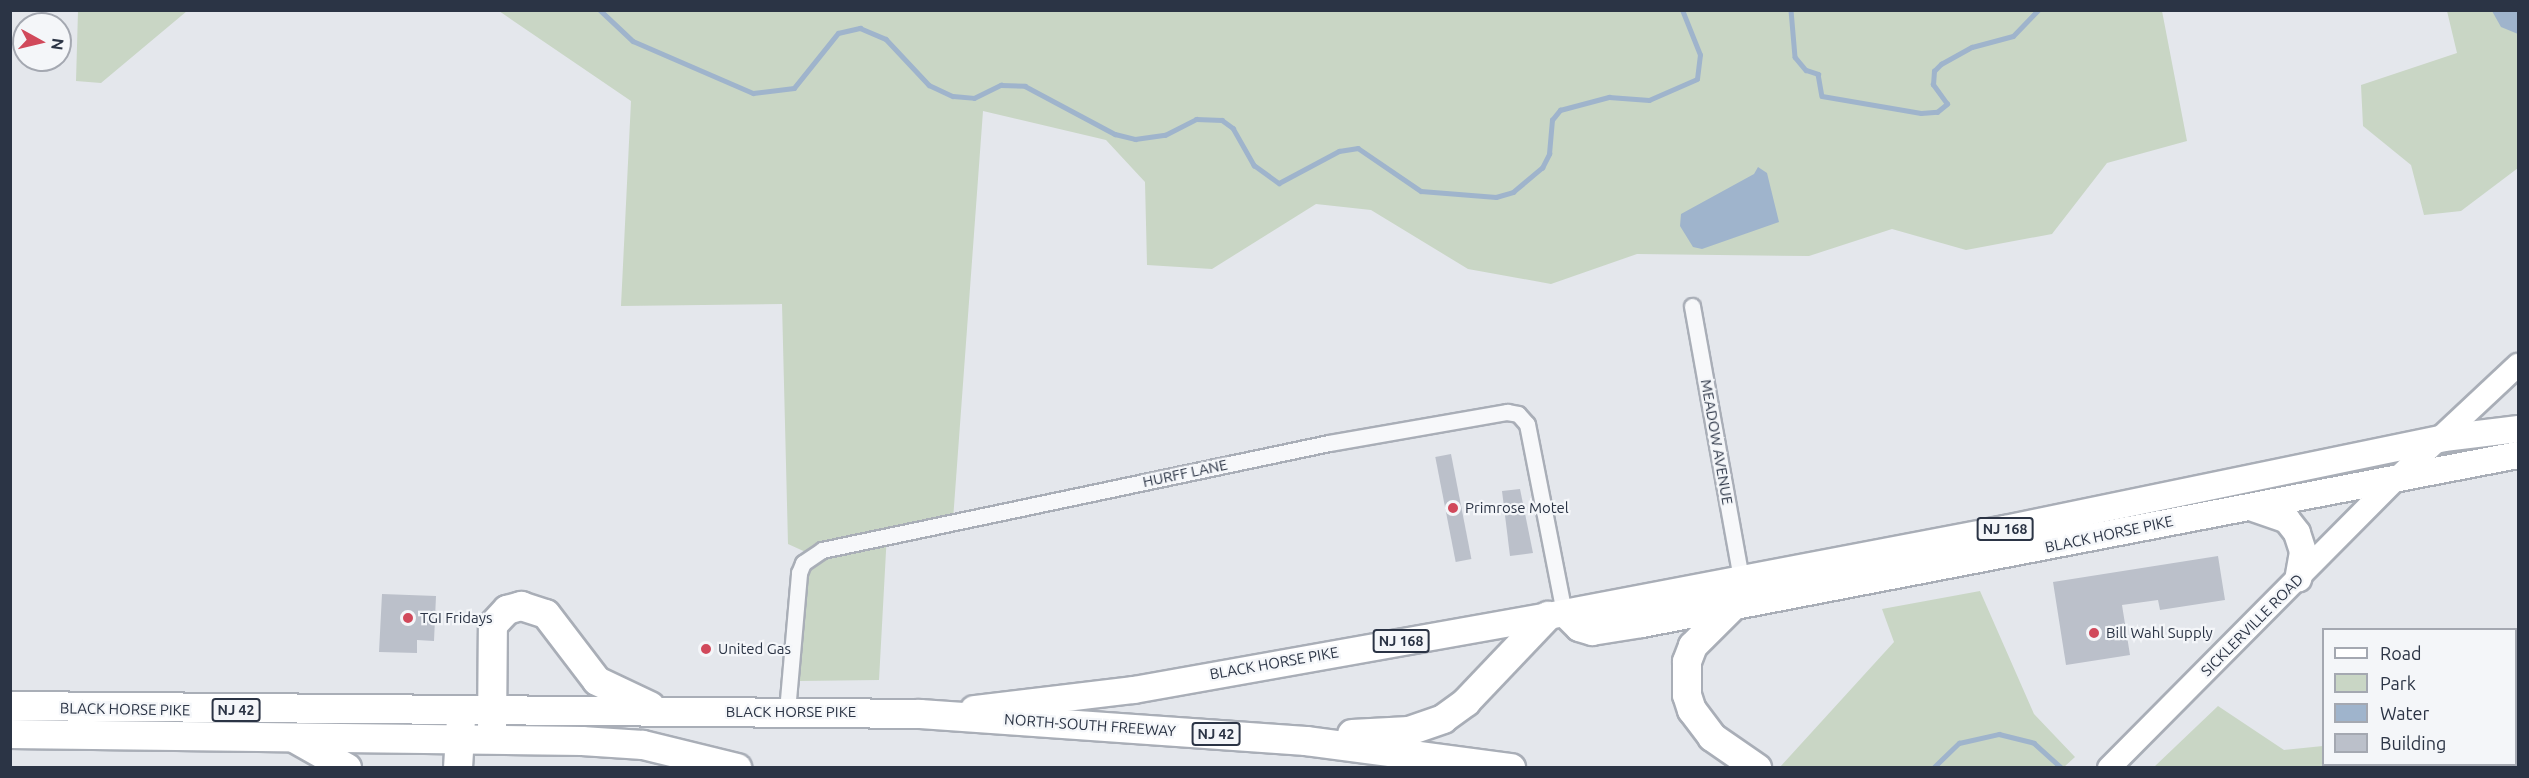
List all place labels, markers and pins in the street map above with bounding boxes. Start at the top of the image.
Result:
place label: Primrose Motel [1465,499,1569,517]
marker: Primrose Motel [1446,501,1460,515]
place label: TGI Fridays [420,609,492,627]
marker: TGI Fridays [401,611,415,625]
place label: Bill Wahl Supply [2106,624,2213,642]
marker: Bill Wahl Supply [2087,626,2101,640]
place label: United Gas [718,640,791,658]
marker: United Gas [699,642,713,656]

